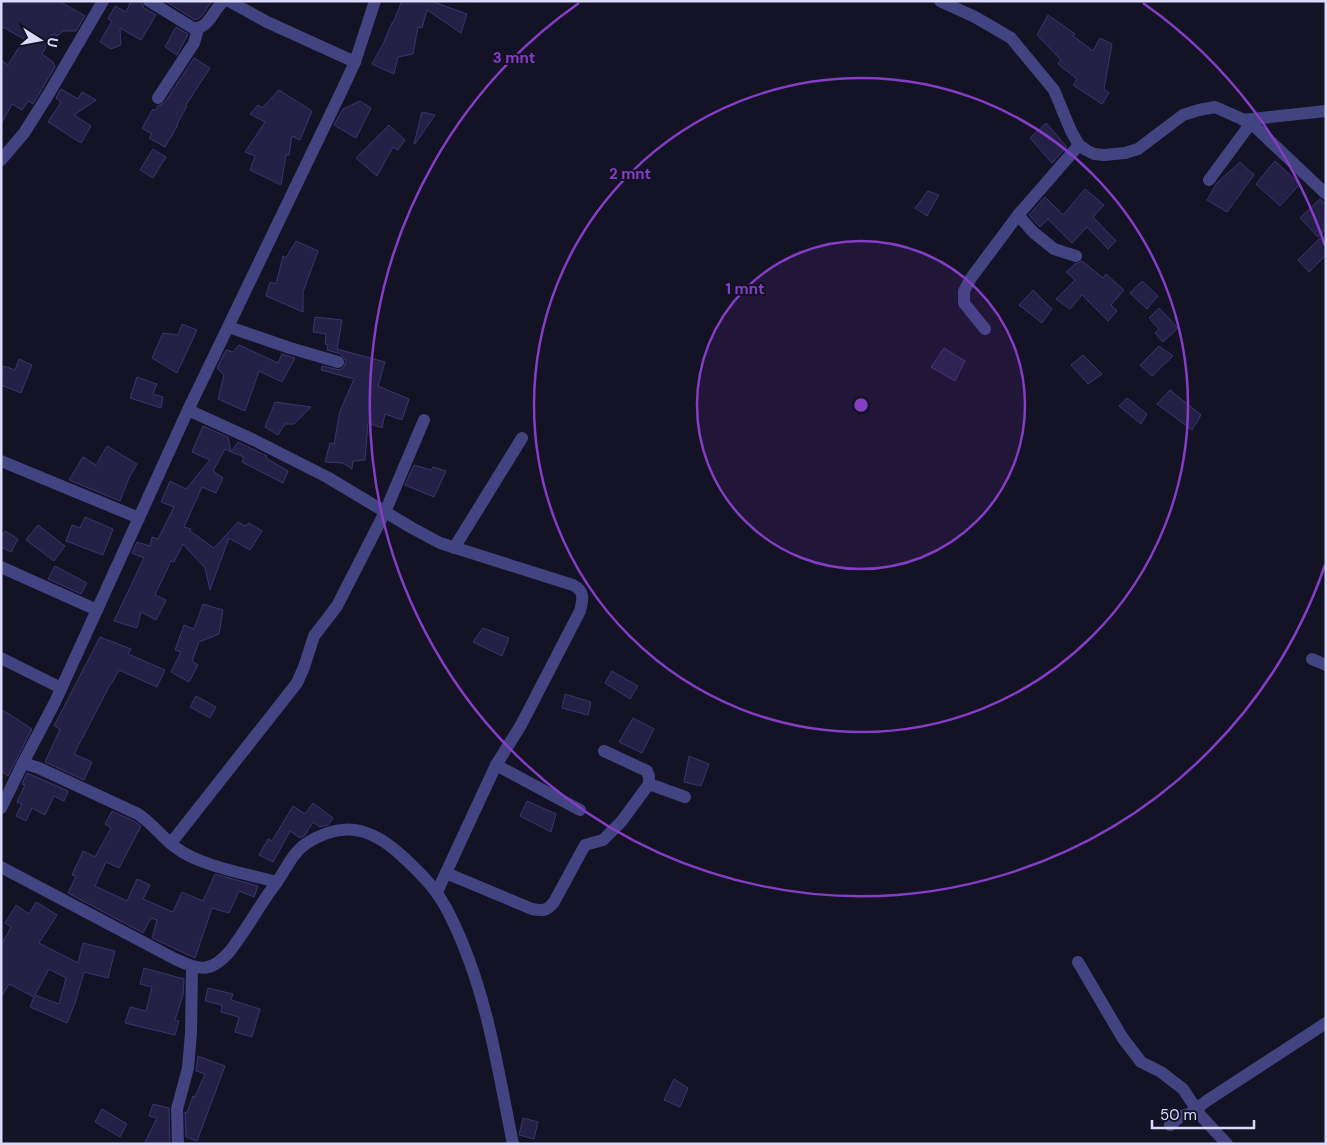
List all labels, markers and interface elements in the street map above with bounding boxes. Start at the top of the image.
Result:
north arrow [15,15,65,65]
text: U [43,36,63,49]
text: 3 mnt [493,48,535,68]
text: 2 mnt [609,164,651,184]
text: 1 mnt [726,279,764,299]
centre of rings [852,396,870,414]
scale bar [1152,1098,1254,1130]
text: 50 m [1160,1105,1197,1125]

